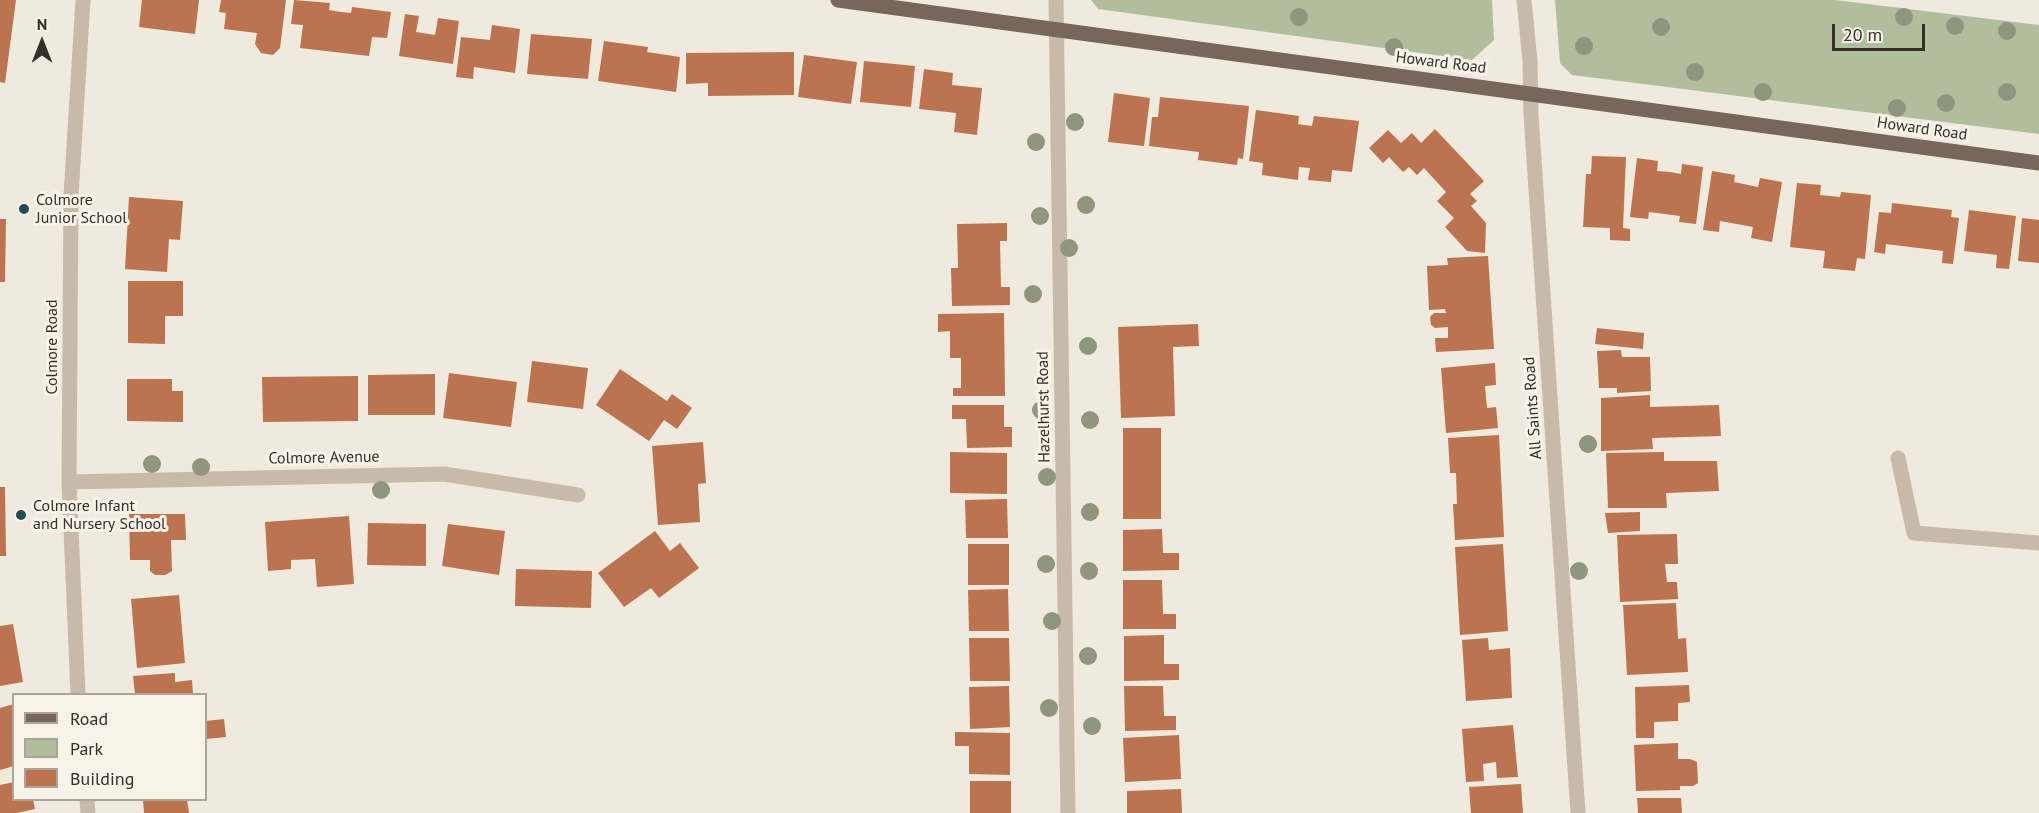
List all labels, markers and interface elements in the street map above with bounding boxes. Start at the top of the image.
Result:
north arrow [12,12,72,72]
scale bar [1835,12,1928,50]
text: N [37,14,47,34]
text: 20 m [1843,23,1882,46]
street label: Howard Road [1395,48,1487,78]
street label: Howard Road [1876,113,1968,145]
place label: Colmore Junior School [36,190,127,228]
marker: Colmore Junior School [17,202,31,216]
street label: Colmore Road [42,299,62,395]
street label: Hazelhurst Road [1033,351,1055,463]
street label: All Saints Road [1520,356,1546,460]
street label: Colmore Avenue [268,447,380,469]
place label: Colmore Infant and Nursery School [33,496,166,534]
marker: Colmore Infant and Nursery School [14,508,28,522]
legend [12,693,207,801]
text: Road [70,707,108,730]
text: Park [70,737,103,760]
text: Building [70,767,134,790]

